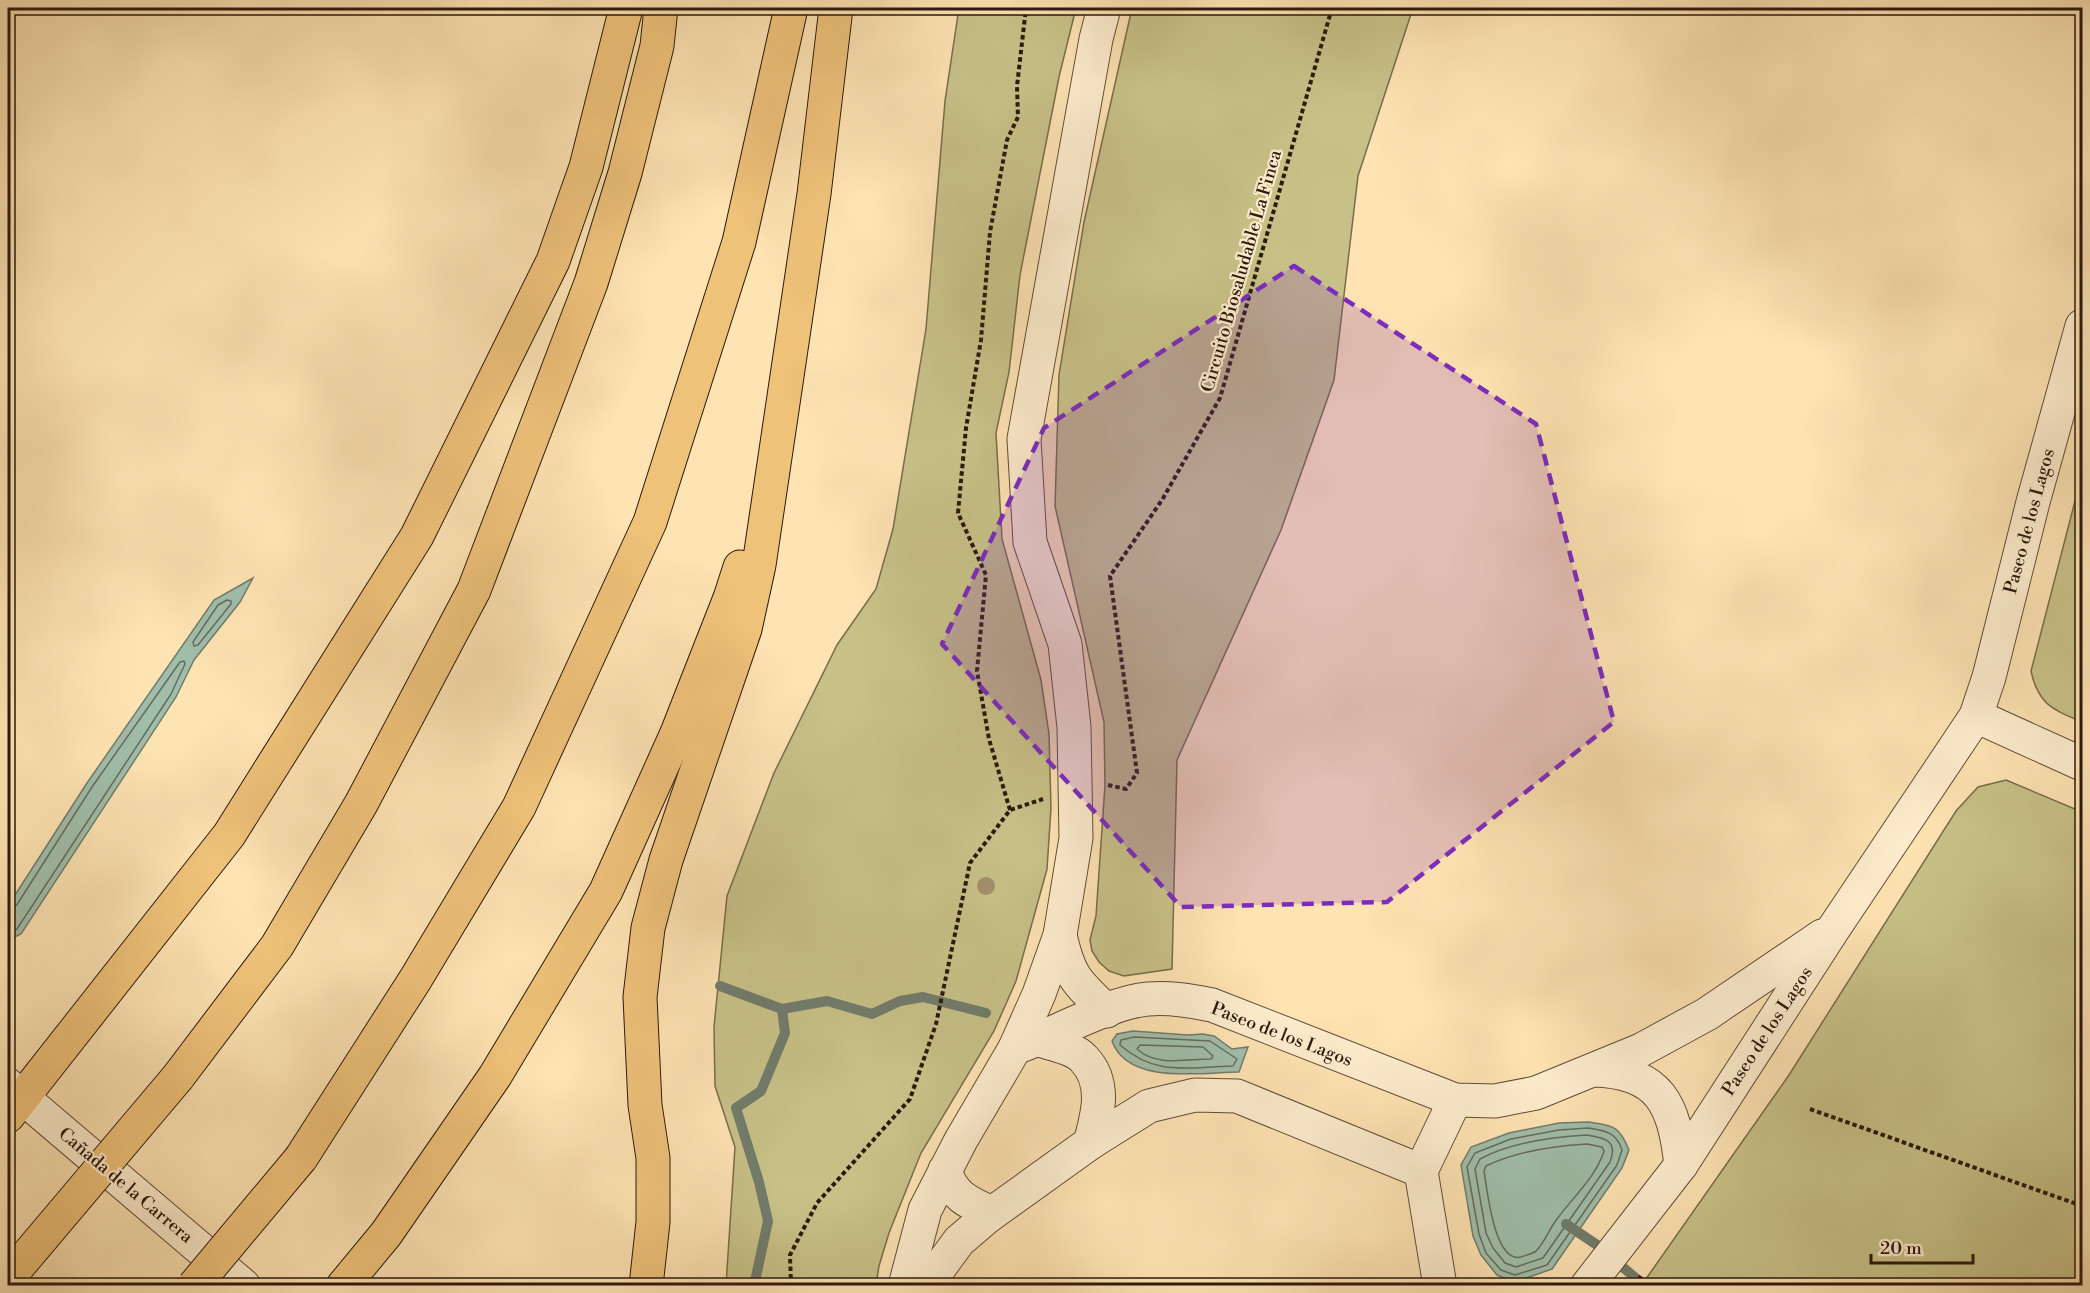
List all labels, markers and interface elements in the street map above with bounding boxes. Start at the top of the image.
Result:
street label: Circuito Biosaludable La Finca [1196,146,1287,395]
street label: Paseo de los Lagos [1999,446,2060,596]
street label: Paseo de los Lagos [1717,962,1818,1100]
street label: Paseo de los Lagos [1208,997,1356,1072]
street label: Cañada de la Carrera [54,1122,198,1249]
scale bar [1871,1227,1973,1265]
text: 20 m [1880,1237,1922,1260]

